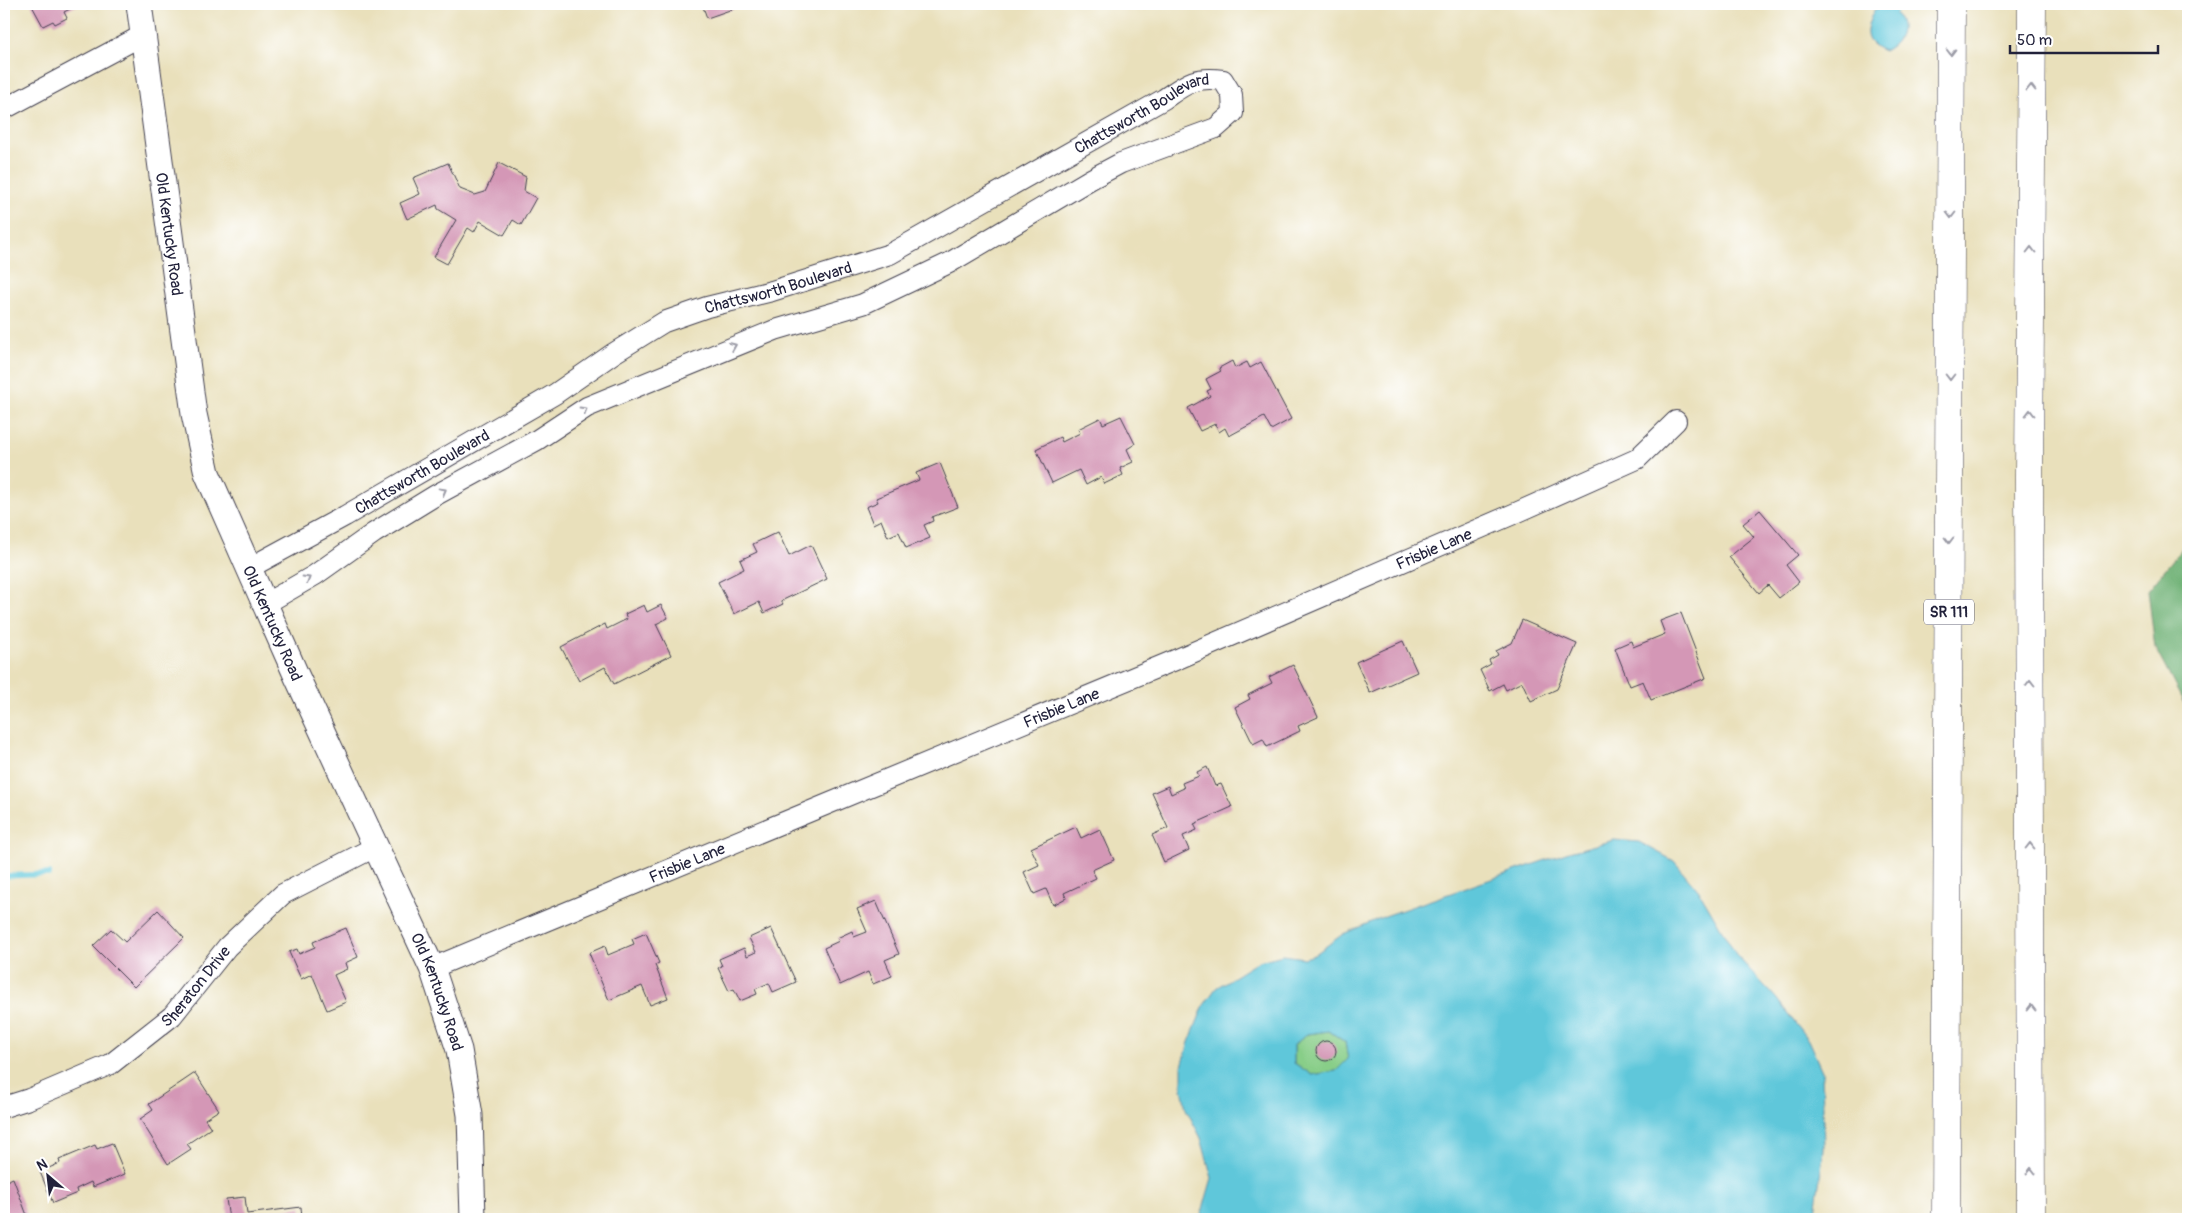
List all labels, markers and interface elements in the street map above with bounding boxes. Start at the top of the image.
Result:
scale bar [2010,22,2157,54]
text: 50 m [2017,31,2052,50]
one-way arrow [1946,49,1956,57]
street label: Chattsworth Boulevard [1071,70,1210,159]
one-way arrow [2026,83,2036,91]
street label: Old Kentucky Road [151,171,187,297]
one-way arrow [1945,211,1956,219]
one-way arrow [2026,246,2036,254]
street label: Chattsworth Boulevard [702,258,854,318]
one-way arrow [728,342,737,353]
one-way arrow [1945,374,1955,382]
one-way arrow [578,406,587,416]
one-way arrow [2025,408,2035,416]
street label: Chattsworth Boulevard [351,425,493,519]
one-way arrow [437,487,446,497]
street label: Frisbie Lane [1393,524,1475,574]
one-way arrow [1944,536,1954,544]
street label: Old Kentucky Road [238,562,306,684]
one-way arrow [301,576,310,586]
road number: SR 111 [1924,600,1974,624]
one-way arrow [2025,679,2035,686]
street label: Frisbie Lane [1021,684,1103,733]
street label: Frisbie Lane [646,839,728,888]
one-way arrow [2025,841,2035,849]
street label: Old Kentucky Road [406,930,468,1053]
street label: Sheraton Drive [157,942,235,1032]
one-way arrow [2026,1004,2036,1012]
north arrow [22,1150,72,1200]
text: N [34,1155,50,1175]
one-way arrow [2026,1166,2036,1174]

